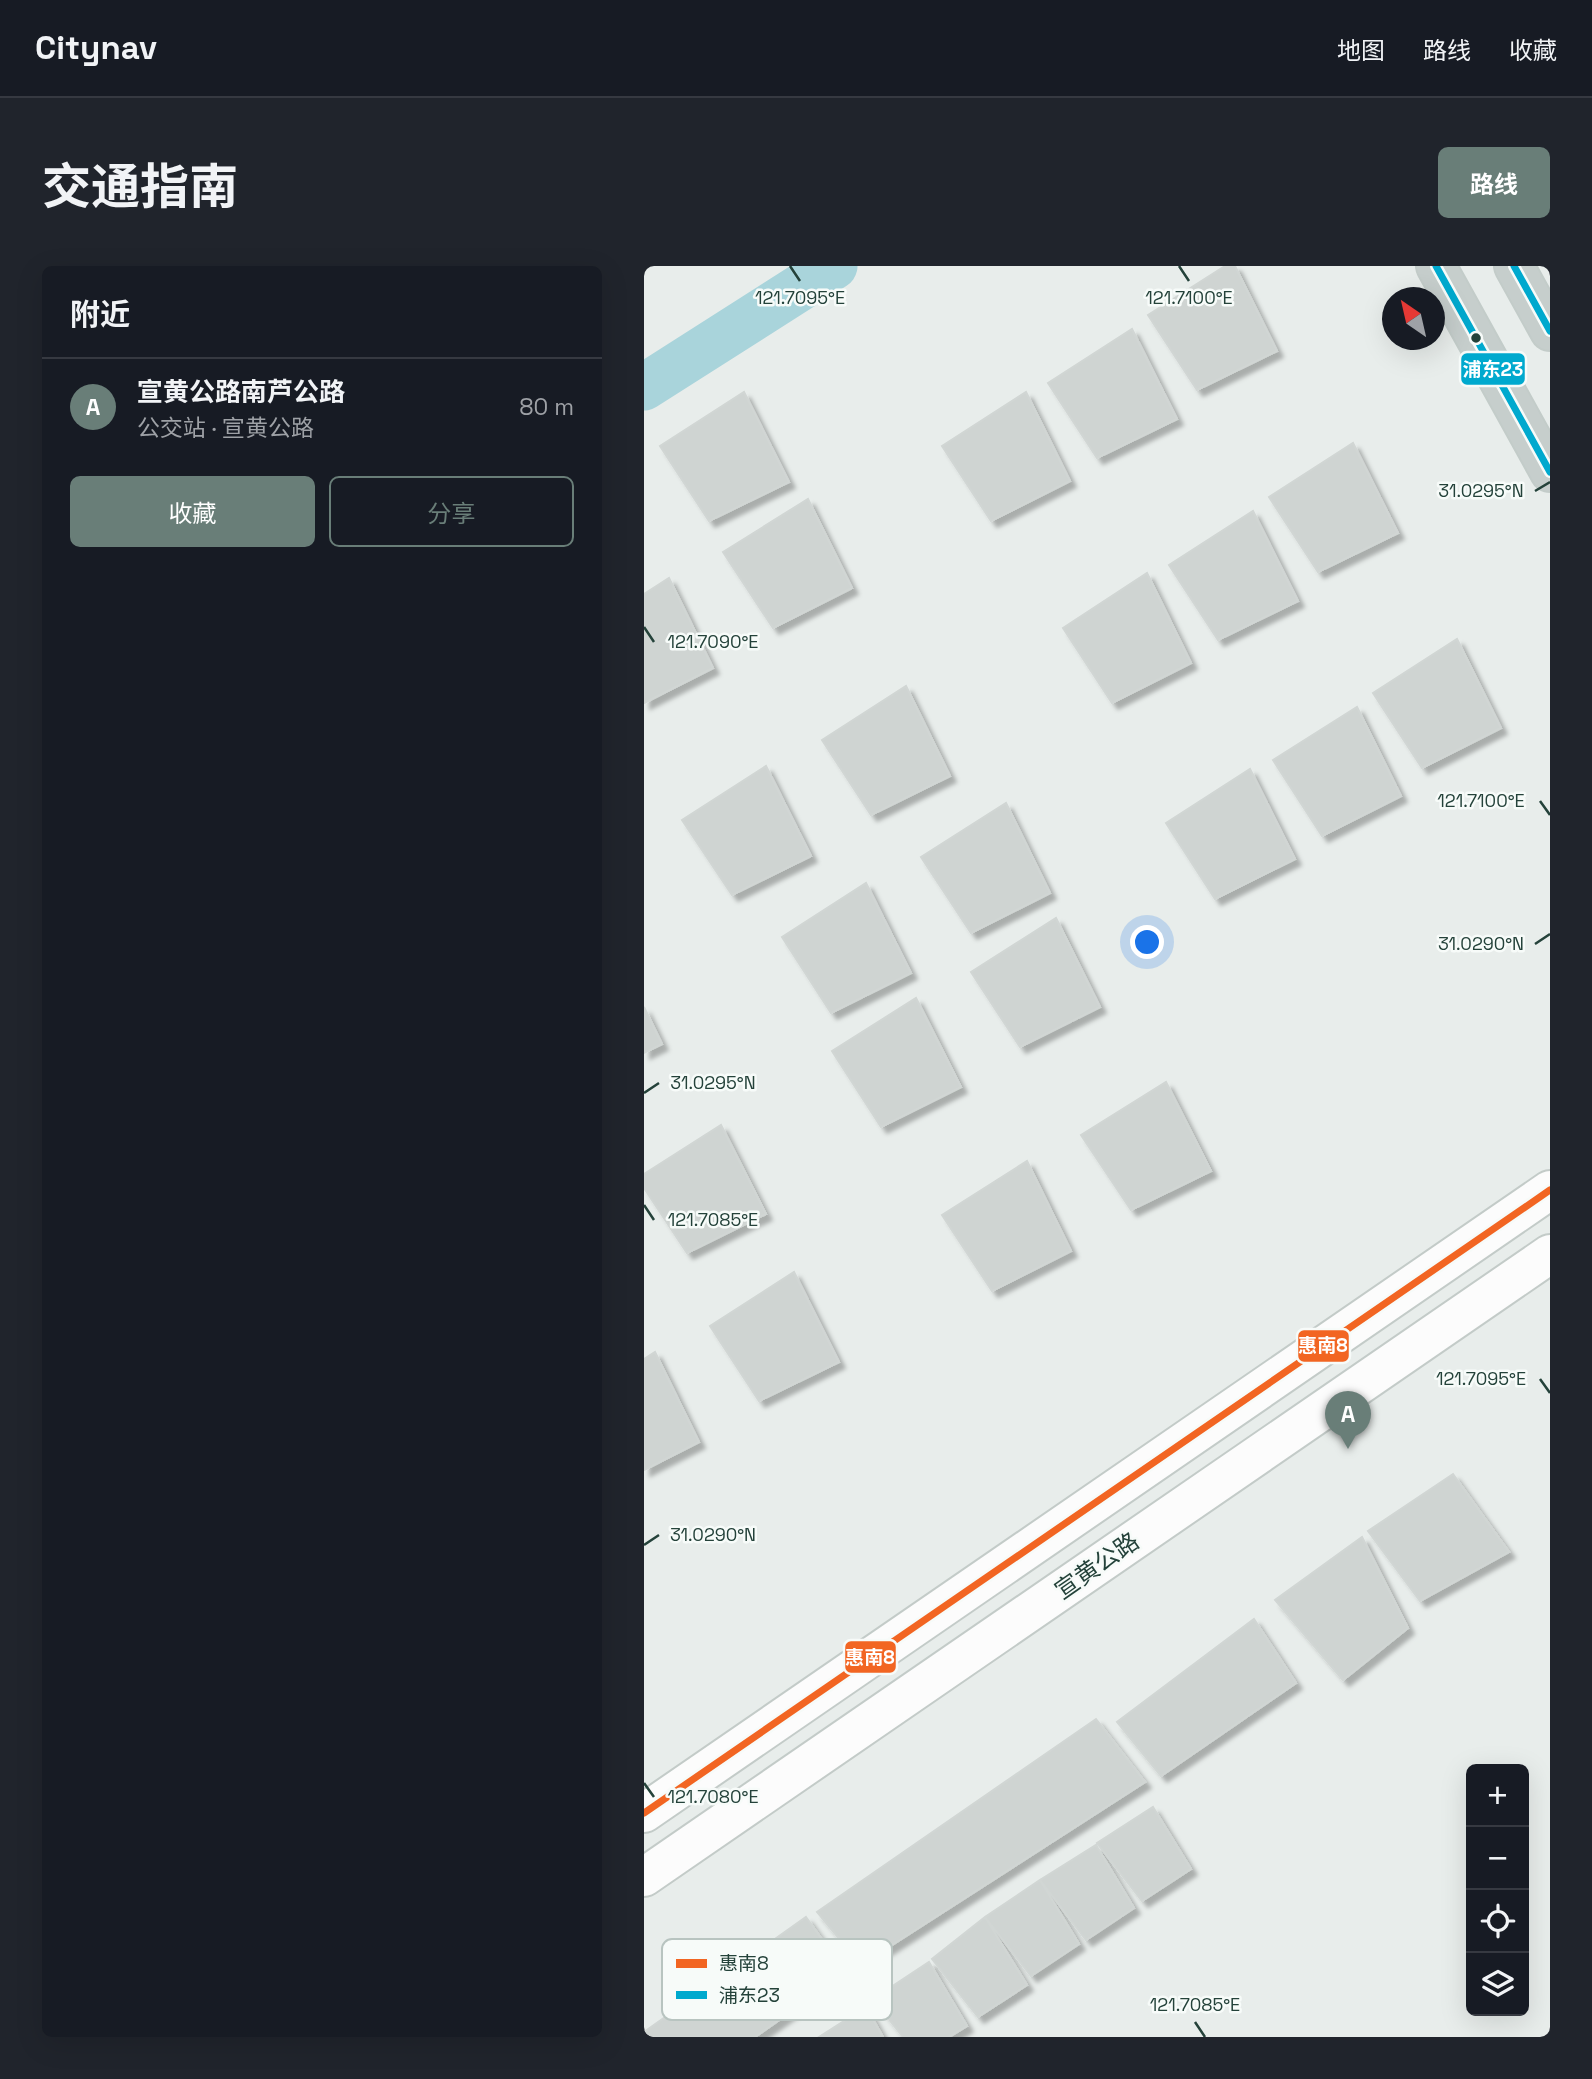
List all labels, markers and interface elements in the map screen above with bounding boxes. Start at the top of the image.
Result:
text: Citynav [35,27,157,69]
text: 地图 [1337,35,1385,66]
text: 路线 [1423,35,1471,66]
text: 收藏 [1509,35,1557,66]
button: 路线 [1438,147,1550,218]
text: 交通指南 [42,156,238,218]
text: 121.7095°E [755,286,845,309]
text: 121.7100°E [1145,286,1233,309]
north arrow [1382,287,1445,350]
text: 附近 [70,295,130,334]
unlabelled marker [1469,331,1483,345]
line badge: 浦东23 [1460,352,1526,386]
text: 浦东23 [1463,357,1523,382]
text: 宣黄公路南芦公路 [137,375,345,409]
text: A [86,392,100,422]
text: 80 m [519,392,574,422]
text: 公交站 · 宣黄公路 [137,413,314,443]
button: 收藏 [70,476,315,547]
button: 分享 [329,476,574,547]
text: 31.0295°N [1438,479,1524,502]
text: 121.7090°E [668,630,758,653]
text: 121.7100°E [1437,789,1525,812]
your location [1130,925,1164,959]
text: 31.0290°N [1438,932,1524,955]
text: 31.0295°N [670,1071,756,1094]
text: 121.7085°E [668,1208,758,1231]
line badge: 惠南8 [1297,1329,1350,1363]
text: 惠南8 [1298,1333,1348,1358]
text: 121.7095°E [1436,1367,1526,1390]
pin: A [1325,1391,1371,1449]
text: 31.0290°N [670,1523,756,1546]
street label: 宣黄公路 [1049,1525,1145,1606]
line badge: 惠南8 [844,1640,897,1674]
text: 惠南8 [845,1645,895,1670]
map controls [1466,1764,1529,2016]
button: + [1466,1764,1529,1827]
text: 121.7080°E [667,1785,759,1808]
button: − [1466,1827,1529,1890]
button: locate [1466,1890,1529,1953]
legend [662,1939,892,2020]
text: 惠南8 [719,1951,769,1976]
button: layers [1466,1953,1529,2016]
text: 浦东23 [719,1983,780,2008]
text: 121.7085°E [1150,1993,1240,2016]

